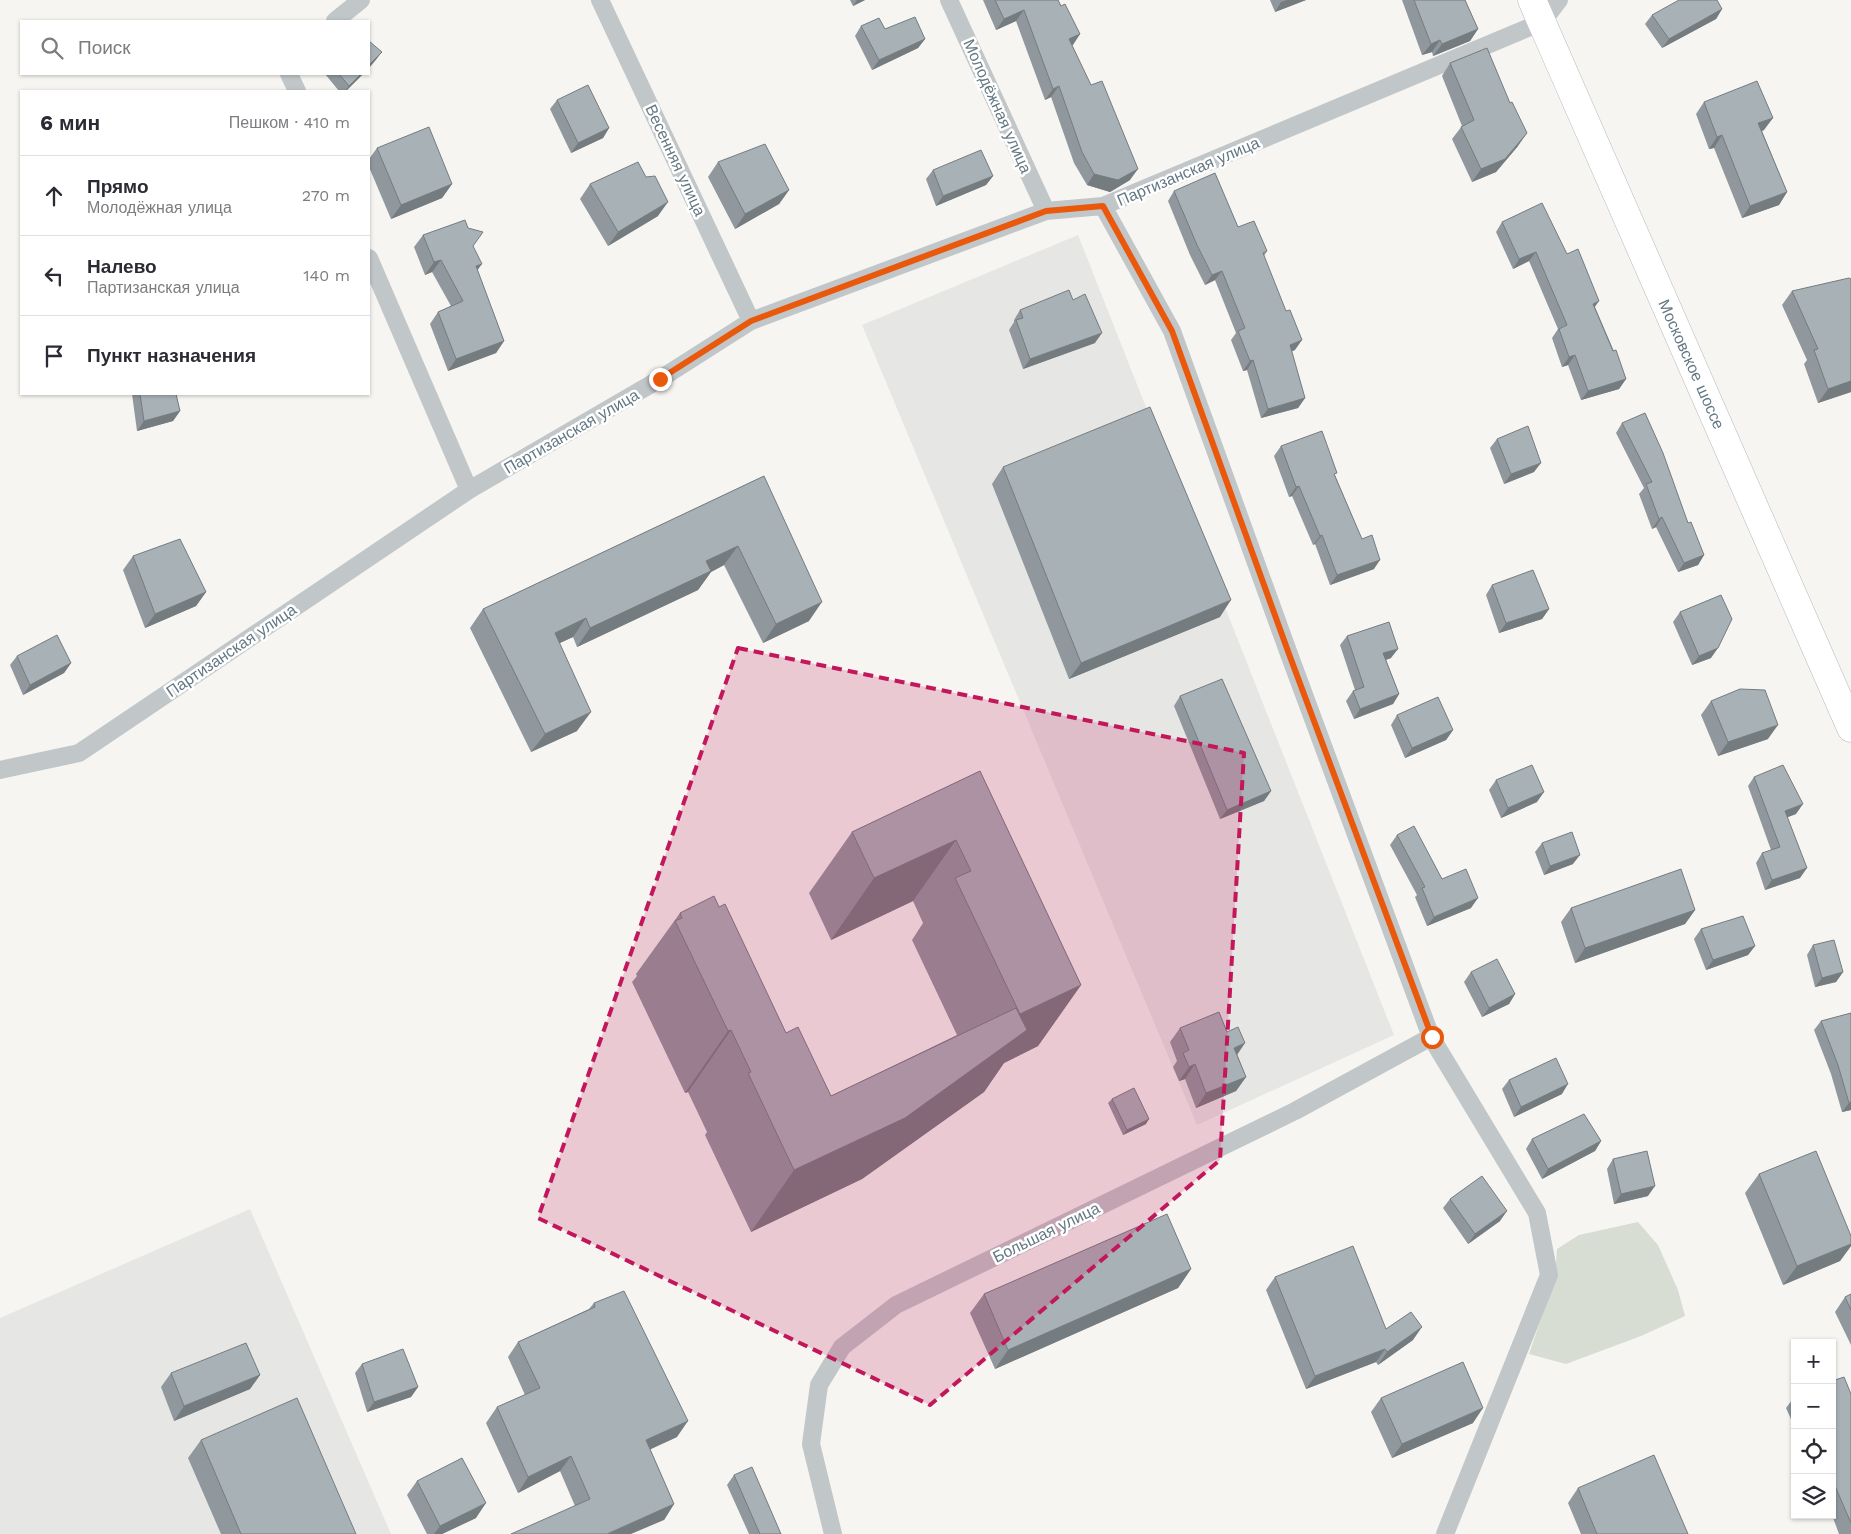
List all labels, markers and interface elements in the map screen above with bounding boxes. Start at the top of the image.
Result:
search box [20,20,370,75]
icon: search [38,34,66,62]
text: Поиск [78,36,131,59]
street label: Молодёжная улица [959,36,1036,176]
street label: Весенняя улица [641,101,710,219]
text: 6 мин [40,110,100,135]
text: Пешком · 410 m [229,113,350,132]
street label: Партизанская улица [1114,133,1262,210]
text: Прямо [87,175,149,198]
icon: ahead [40,182,68,210]
text: 270 m [302,186,350,205]
text: Молодёжная улица [87,198,232,217]
text: Налево [87,255,157,278]
icon: left [40,262,68,290]
text: 140 m [303,266,350,285]
text: Партизанская улица [87,278,240,297]
street label: Московское шоссе [1654,296,1729,432]
icon: arrive [40,342,68,370]
text: Пункт назначения [87,344,256,367]
route end [649,368,672,391]
street label: Партизанская улица [500,385,642,478]
street label: Партизанская улица [163,600,300,701]
route start [1421,1026,1444,1049]
street label: Большая улица [990,1198,1103,1267]
map controls [1791,1339,1836,1519]
button: + [1791,1339,1836,1384]
button: − [1791,1384,1836,1429]
button: locate [1791,1429,1836,1474]
button: layers [1791,1474,1836,1519]

